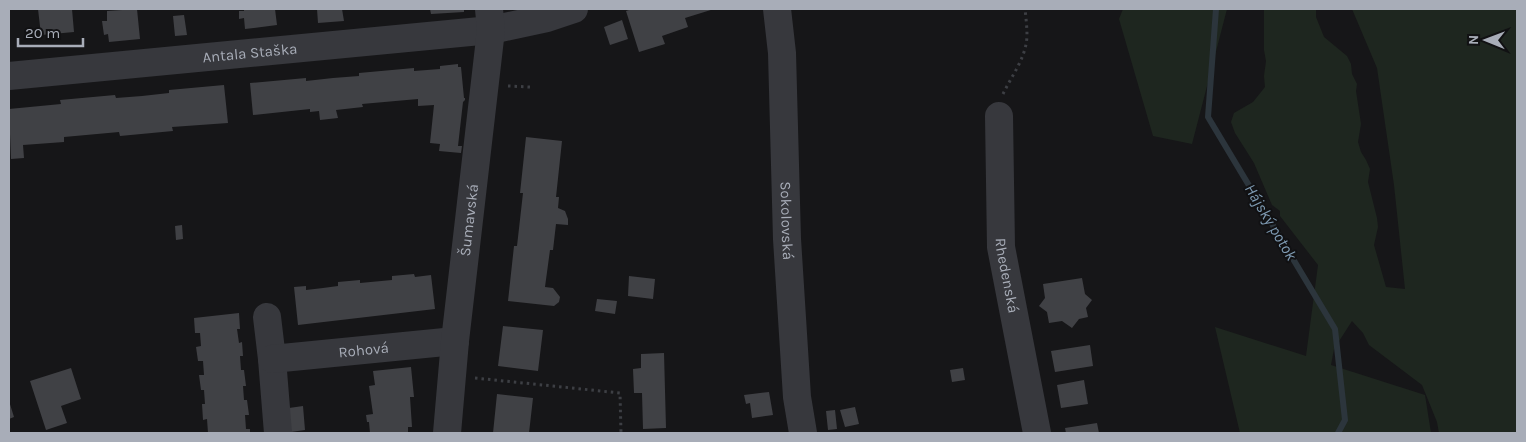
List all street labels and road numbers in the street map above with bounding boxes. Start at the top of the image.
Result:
street label: Antala Staška [202,40,298,66]
street label: Sokolovská [776,181,797,260]
street label: Šumavská [456,183,482,257]
street label: Rhedenská [992,238,1023,315]
street label: Rohová [338,339,390,361]

